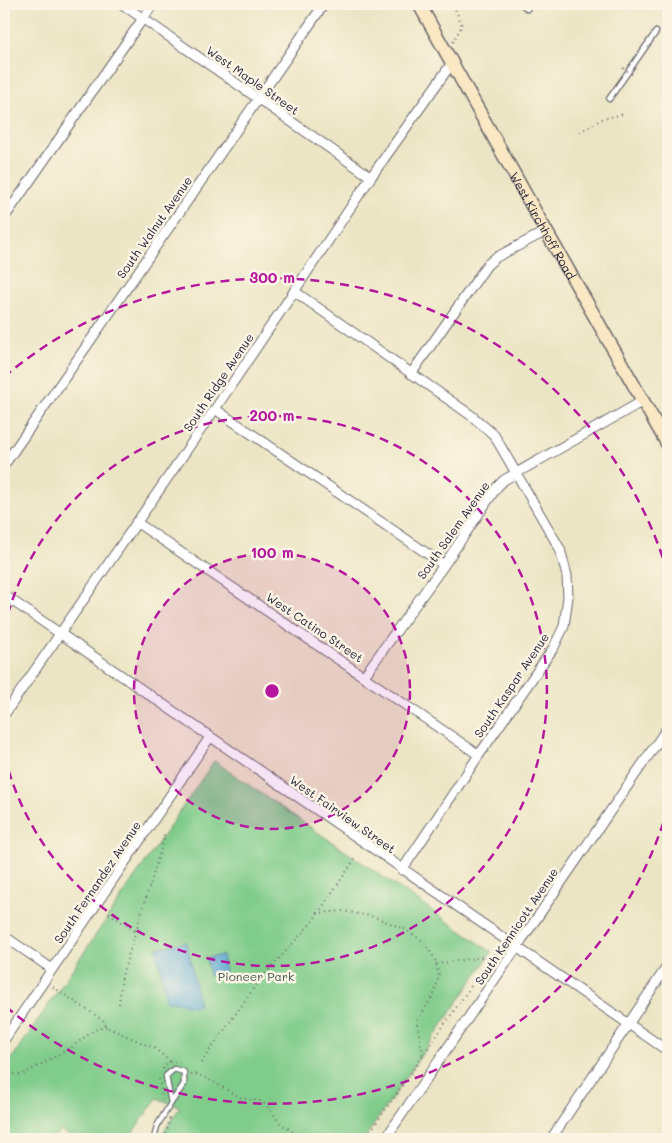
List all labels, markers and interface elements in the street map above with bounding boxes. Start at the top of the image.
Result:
street label: West Maple Street [203,42,303,118]
street label: West Kirchhoff Road [507,169,580,282]
street label: South Walnut Avenue [113,173,195,281]
text: 300 m [249,267,295,287]
street label: South Ridge Avenue [179,330,257,434]
text: 200 m [250,405,295,425]
street label: South Salem Avenue [413,478,493,582]
text: 100 m [250,542,294,562]
street label: West Catino Street [263,589,367,665]
street label: South Kaspar Avenue [470,629,552,741]
centre of rings [263,682,281,700]
street label: West Fairview Street [287,771,399,857]
street label: South Fernandez Avenue [50,818,144,946]
street label: South Kennicott Avenue [471,864,561,988]
park label: Pioneer Park [218,968,294,984]

